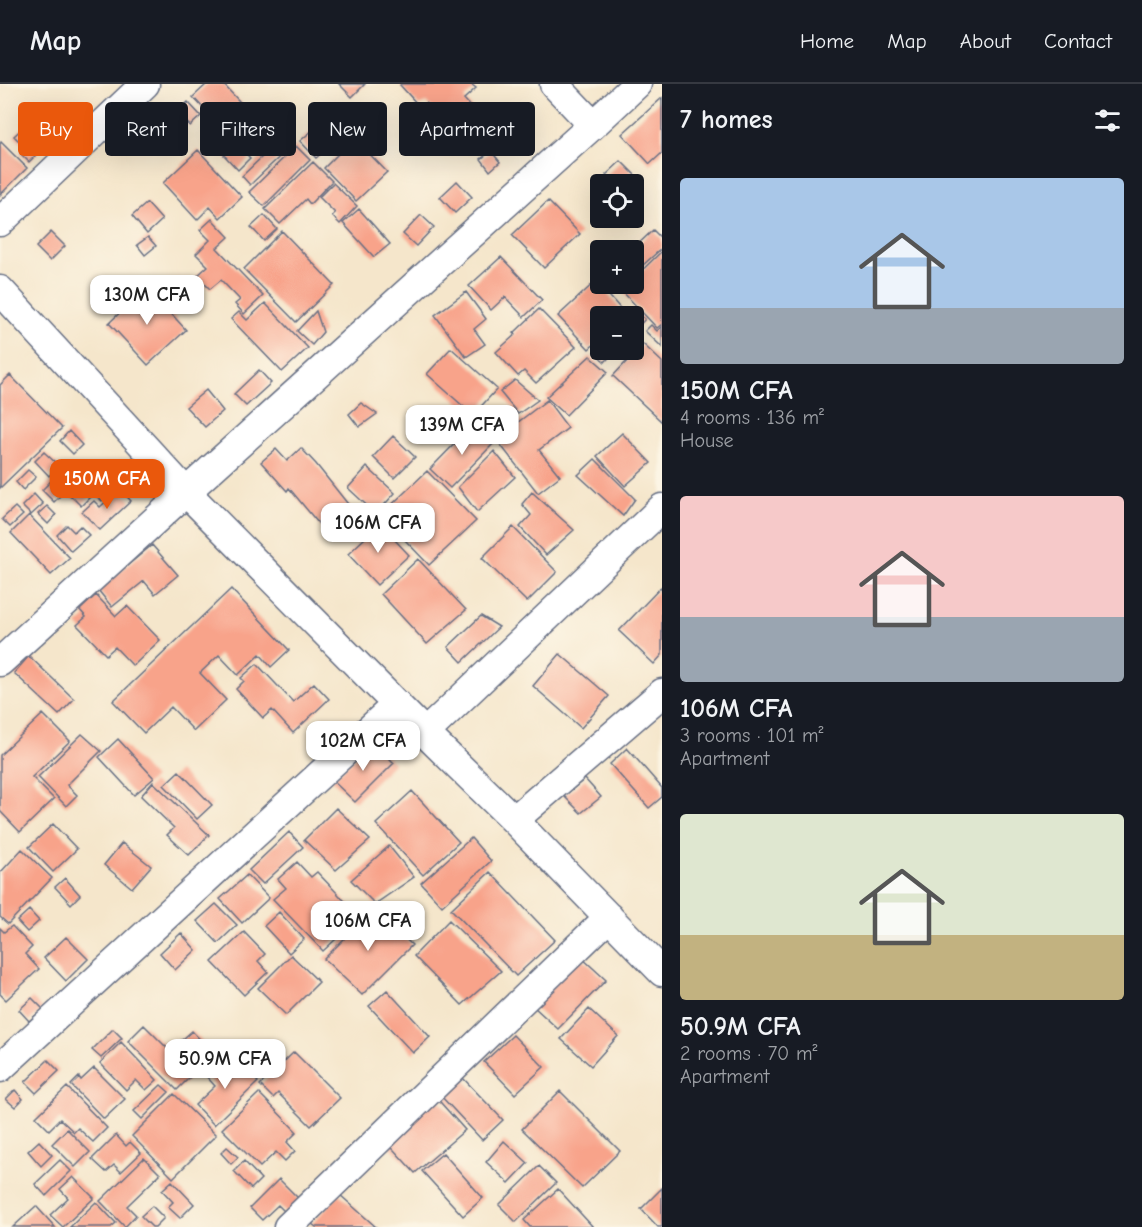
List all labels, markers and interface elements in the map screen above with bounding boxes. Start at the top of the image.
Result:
text: Map [30,25,81,57]
text: Home [800,29,854,53]
text: Map [887,29,927,53]
text: About [960,29,1011,53]
text: Contact [1044,29,1112,53]
chip: Buy [18,102,93,156]
chip: Rent [105,102,188,156]
chip: Filters [200,102,296,156]
chip: New [308,102,387,156]
chip: Apartment [399,102,535,156]
icon: filters [1091,104,1124,137]
text: 7 homes [680,105,773,135]
map controls [590,174,644,360]
button: locate [590,174,644,228]
icon: home [848,217,956,325]
button: + [590,240,644,294]
pin: 130M CFA [85,275,209,326]
text: 130M CFA [104,283,190,306]
button: − [590,306,644,360]
text: 150M CFA [680,376,793,406]
pin: 139M CFA [400,405,524,456]
text: 4 rooms · 136 m² [680,406,824,429]
text: 139M CFA [420,413,504,436]
text: House [680,429,734,452]
pin: 150M CFA [45,459,169,510]
text: 150M CFA [64,467,150,490]
pin: 106M CFA [316,503,440,554]
text: 106M CFA [335,511,421,534]
icon: home [848,535,956,643]
text: 106M CFA [680,694,792,724]
pin: 102M CFA [301,721,425,772]
text: 3 rooms · 101 m² [680,724,824,747]
text: 102M CFA [320,729,406,752]
text: Apartment [680,747,770,770]
icon: home [848,853,956,961]
pin: 106M CFA [306,901,430,952]
text: 106M CFA [325,909,411,932]
text: 50.9M CFA [680,1012,801,1042]
pin: 50.9M CFA [156,1039,294,1090]
text: 2 rooms · 70 m² [680,1042,817,1065]
text: 50.9M CFA [179,1047,271,1070]
text: Apartment [680,1065,770,1088]

